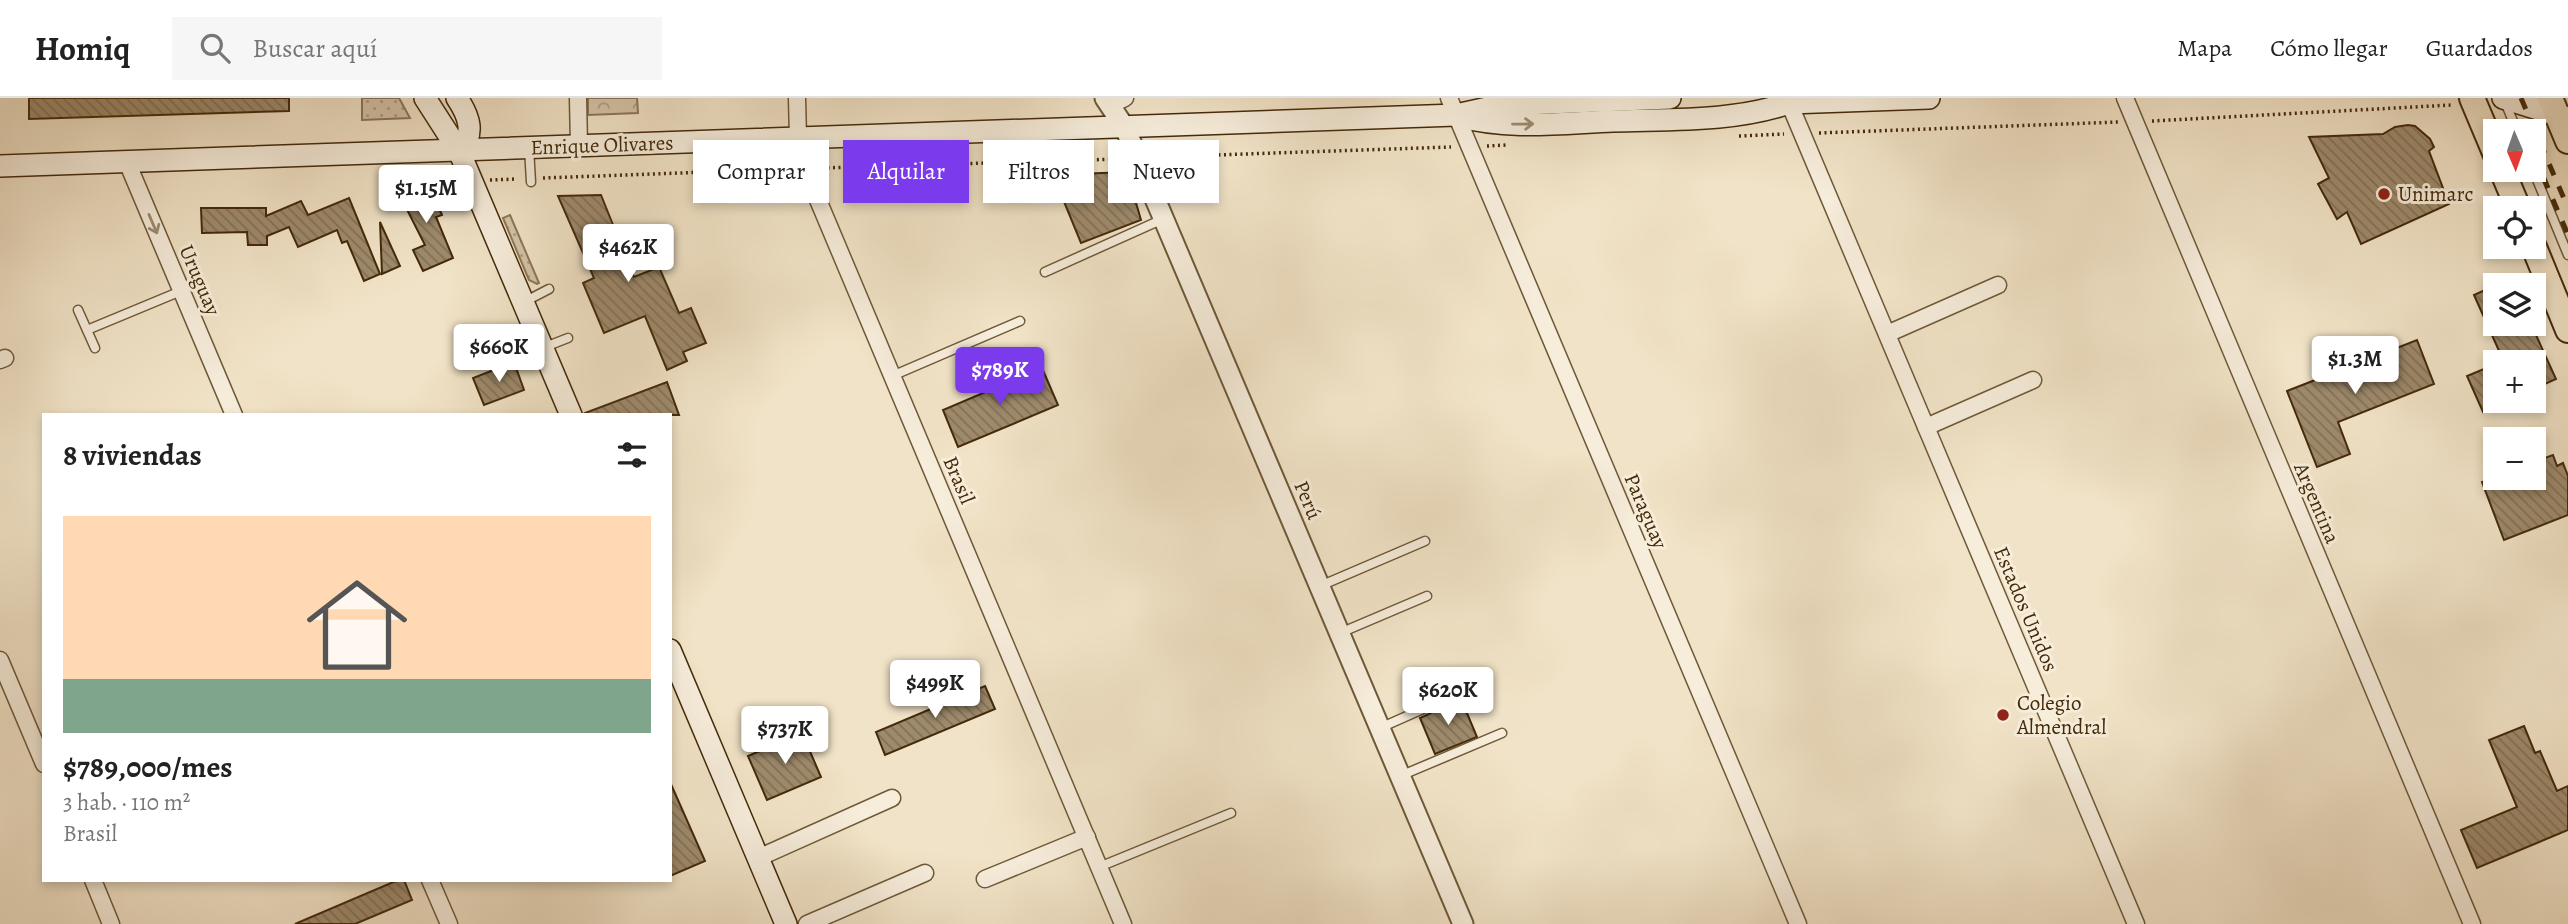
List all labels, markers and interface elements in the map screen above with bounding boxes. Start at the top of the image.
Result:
search box [172,17,662,80]
text: Homiq [35,26,130,71]
icon: search [196,29,234,67]
text: Buscar aquí [252,31,377,66]
text: Mapa [2177,32,2232,64]
text: Cómo llegar [2270,32,2388,64]
text: Guardados [2426,32,2533,64]
one-way arrow [1511,117,1534,131]
north arrow [2483,119,2546,182]
map controls [2483,119,2546,490]
street label: Enrique Olivares [530,129,674,161]
chip: Comprar [693,140,829,203]
chip: Alquilar [843,140,969,203]
chip: Filtros [983,140,1094,203]
chip: Nuevo [1108,140,1219,203]
pin: $1.15M [369,166,483,225]
text: $1.15M [395,172,457,203]
place label: Unimarc [2398,180,2473,208]
marker: Unimarc [2376,186,2392,202]
button: locate [2483,196,2546,259]
one-way arrow [148,213,161,235]
pin: $462K [579,225,677,284]
text: $462K [599,231,657,262]
street label: Uruguay [173,241,228,320]
button: layers [2483,273,2546,336]
pin: $660K [450,324,548,384]
text: $660K [470,331,528,362]
pin: $1.3M [2306,336,2404,396]
text: $1.3M [2328,343,2382,374]
pin: $789K [951,348,1049,407]
button: + [2483,350,2546,413]
text: $789K [971,354,1029,385]
button: − [2483,427,2546,490]
text: 8 viviendas [63,435,202,475]
icon: filters [613,436,651,474]
street label: Brasil [936,452,982,508]
street label: Argentina [2287,457,2347,548]
street label: Paraguay [1618,469,1675,553]
street label: Perú [1287,476,1329,524]
street label: Estados Unidos [1987,542,2065,676]
icon: home [294,562,420,688]
pin: $499K [886,660,984,720]
text: $499K [906,667,964,698]
pin: $620K [1399,668,1497,727]
text: $620K [1418,674,1478,705]
place label: Colegio Almendral [2016,689,2106,741]
pin: $737K [736,706,834,766]
marker: Colegio Almendral [1995,707,2011,723]
text: $737K [757,713,813,744]
text: $789,000/mes [63,747,233,787]
text: 3 hab. · 110 m² [63,787,190,818]
text: Brasil [63,818,117,849]

